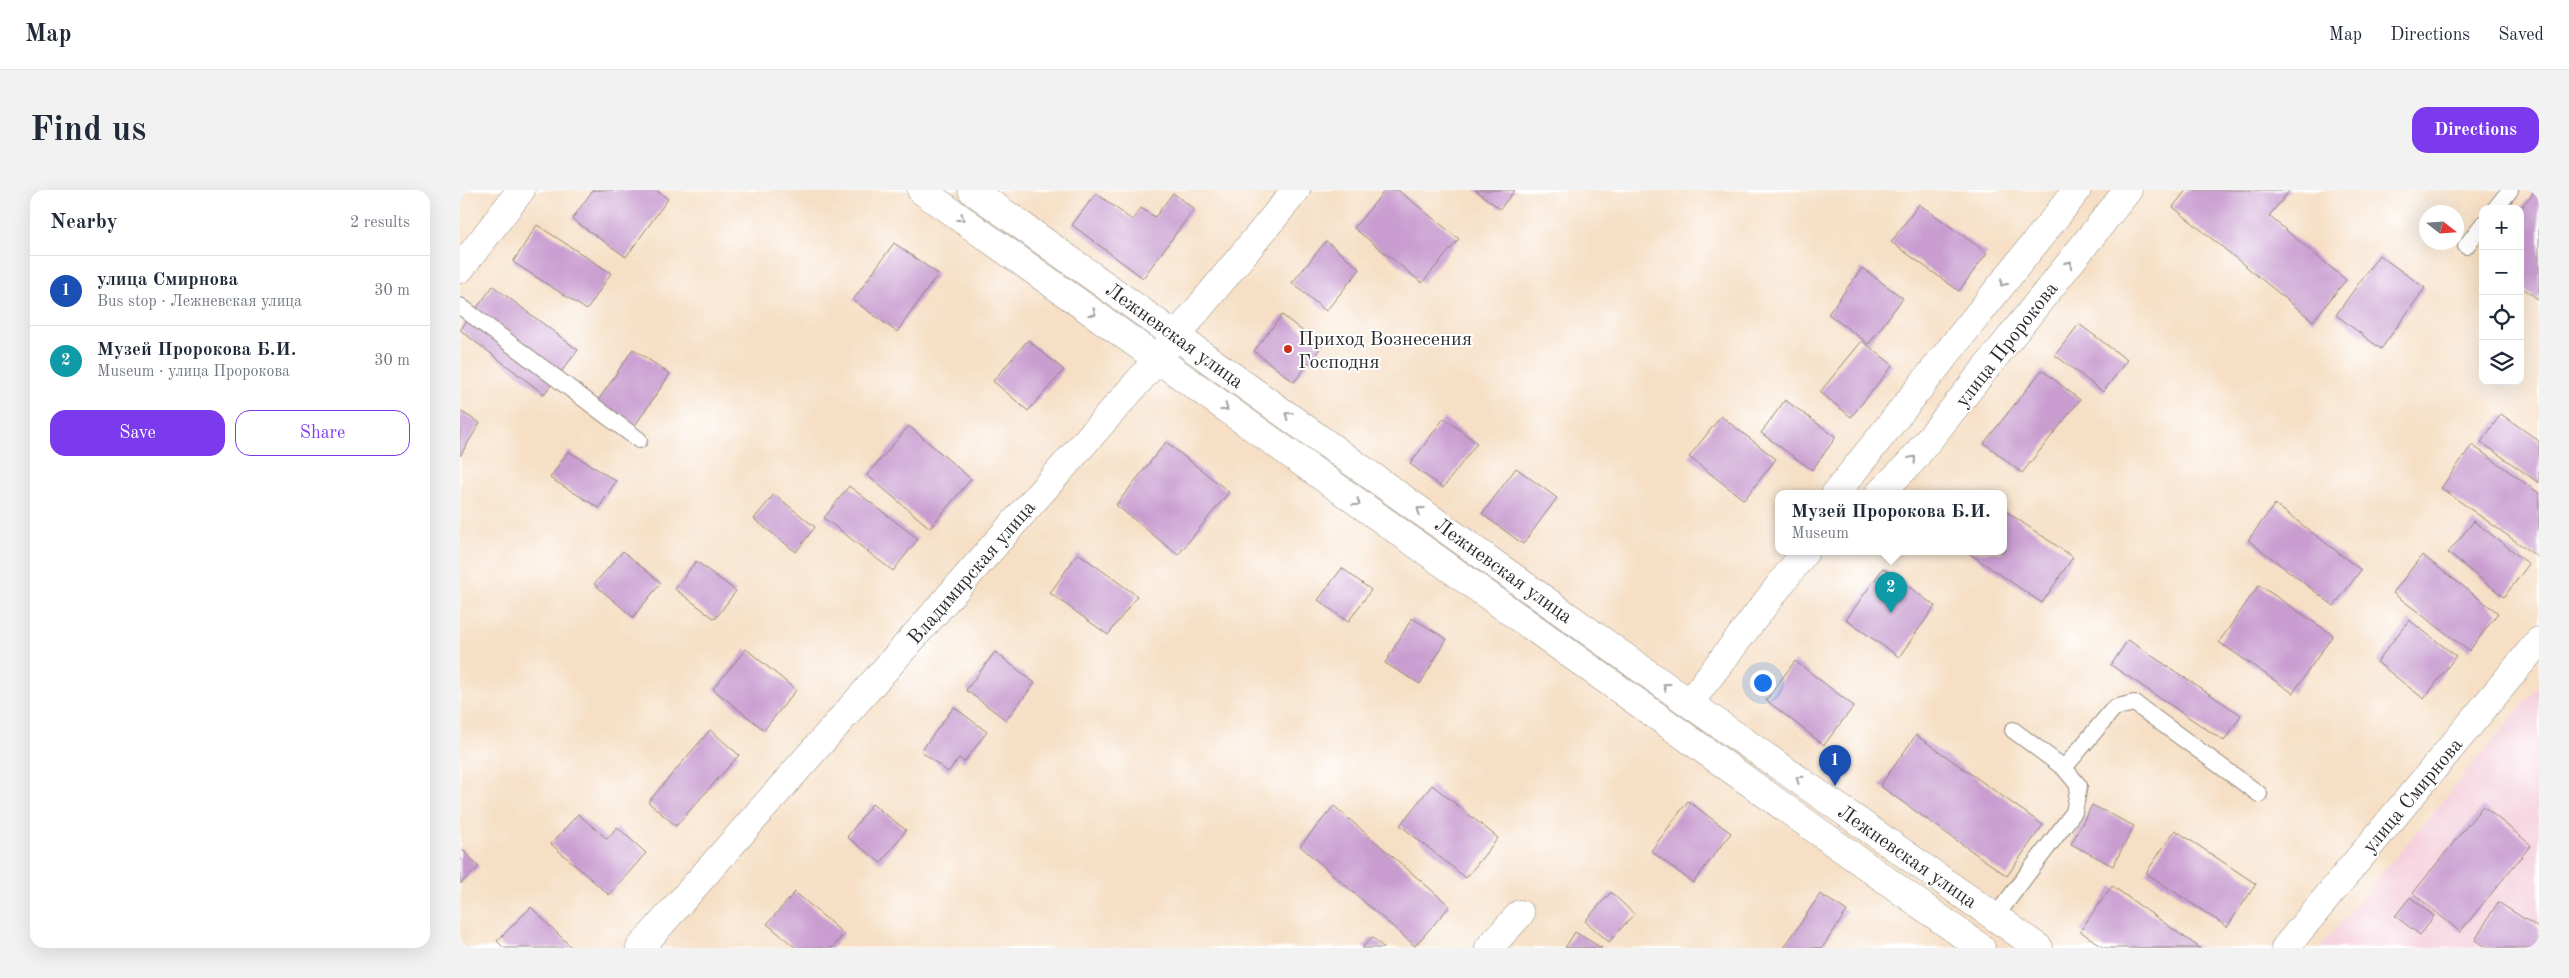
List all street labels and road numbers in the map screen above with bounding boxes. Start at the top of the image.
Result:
street label: улица Пророкова [1953,279,2062,411]
street label: Лежневская улица [1101,280,1246,393]
street label: Владимирская улица [905,498,1040,649]
street label: Лежневская улица [1430,515,1575,628]
street label: улица Смирнова [2360,735,2467,858]
street label: Лежневская улица [1834,802,1980,913]

